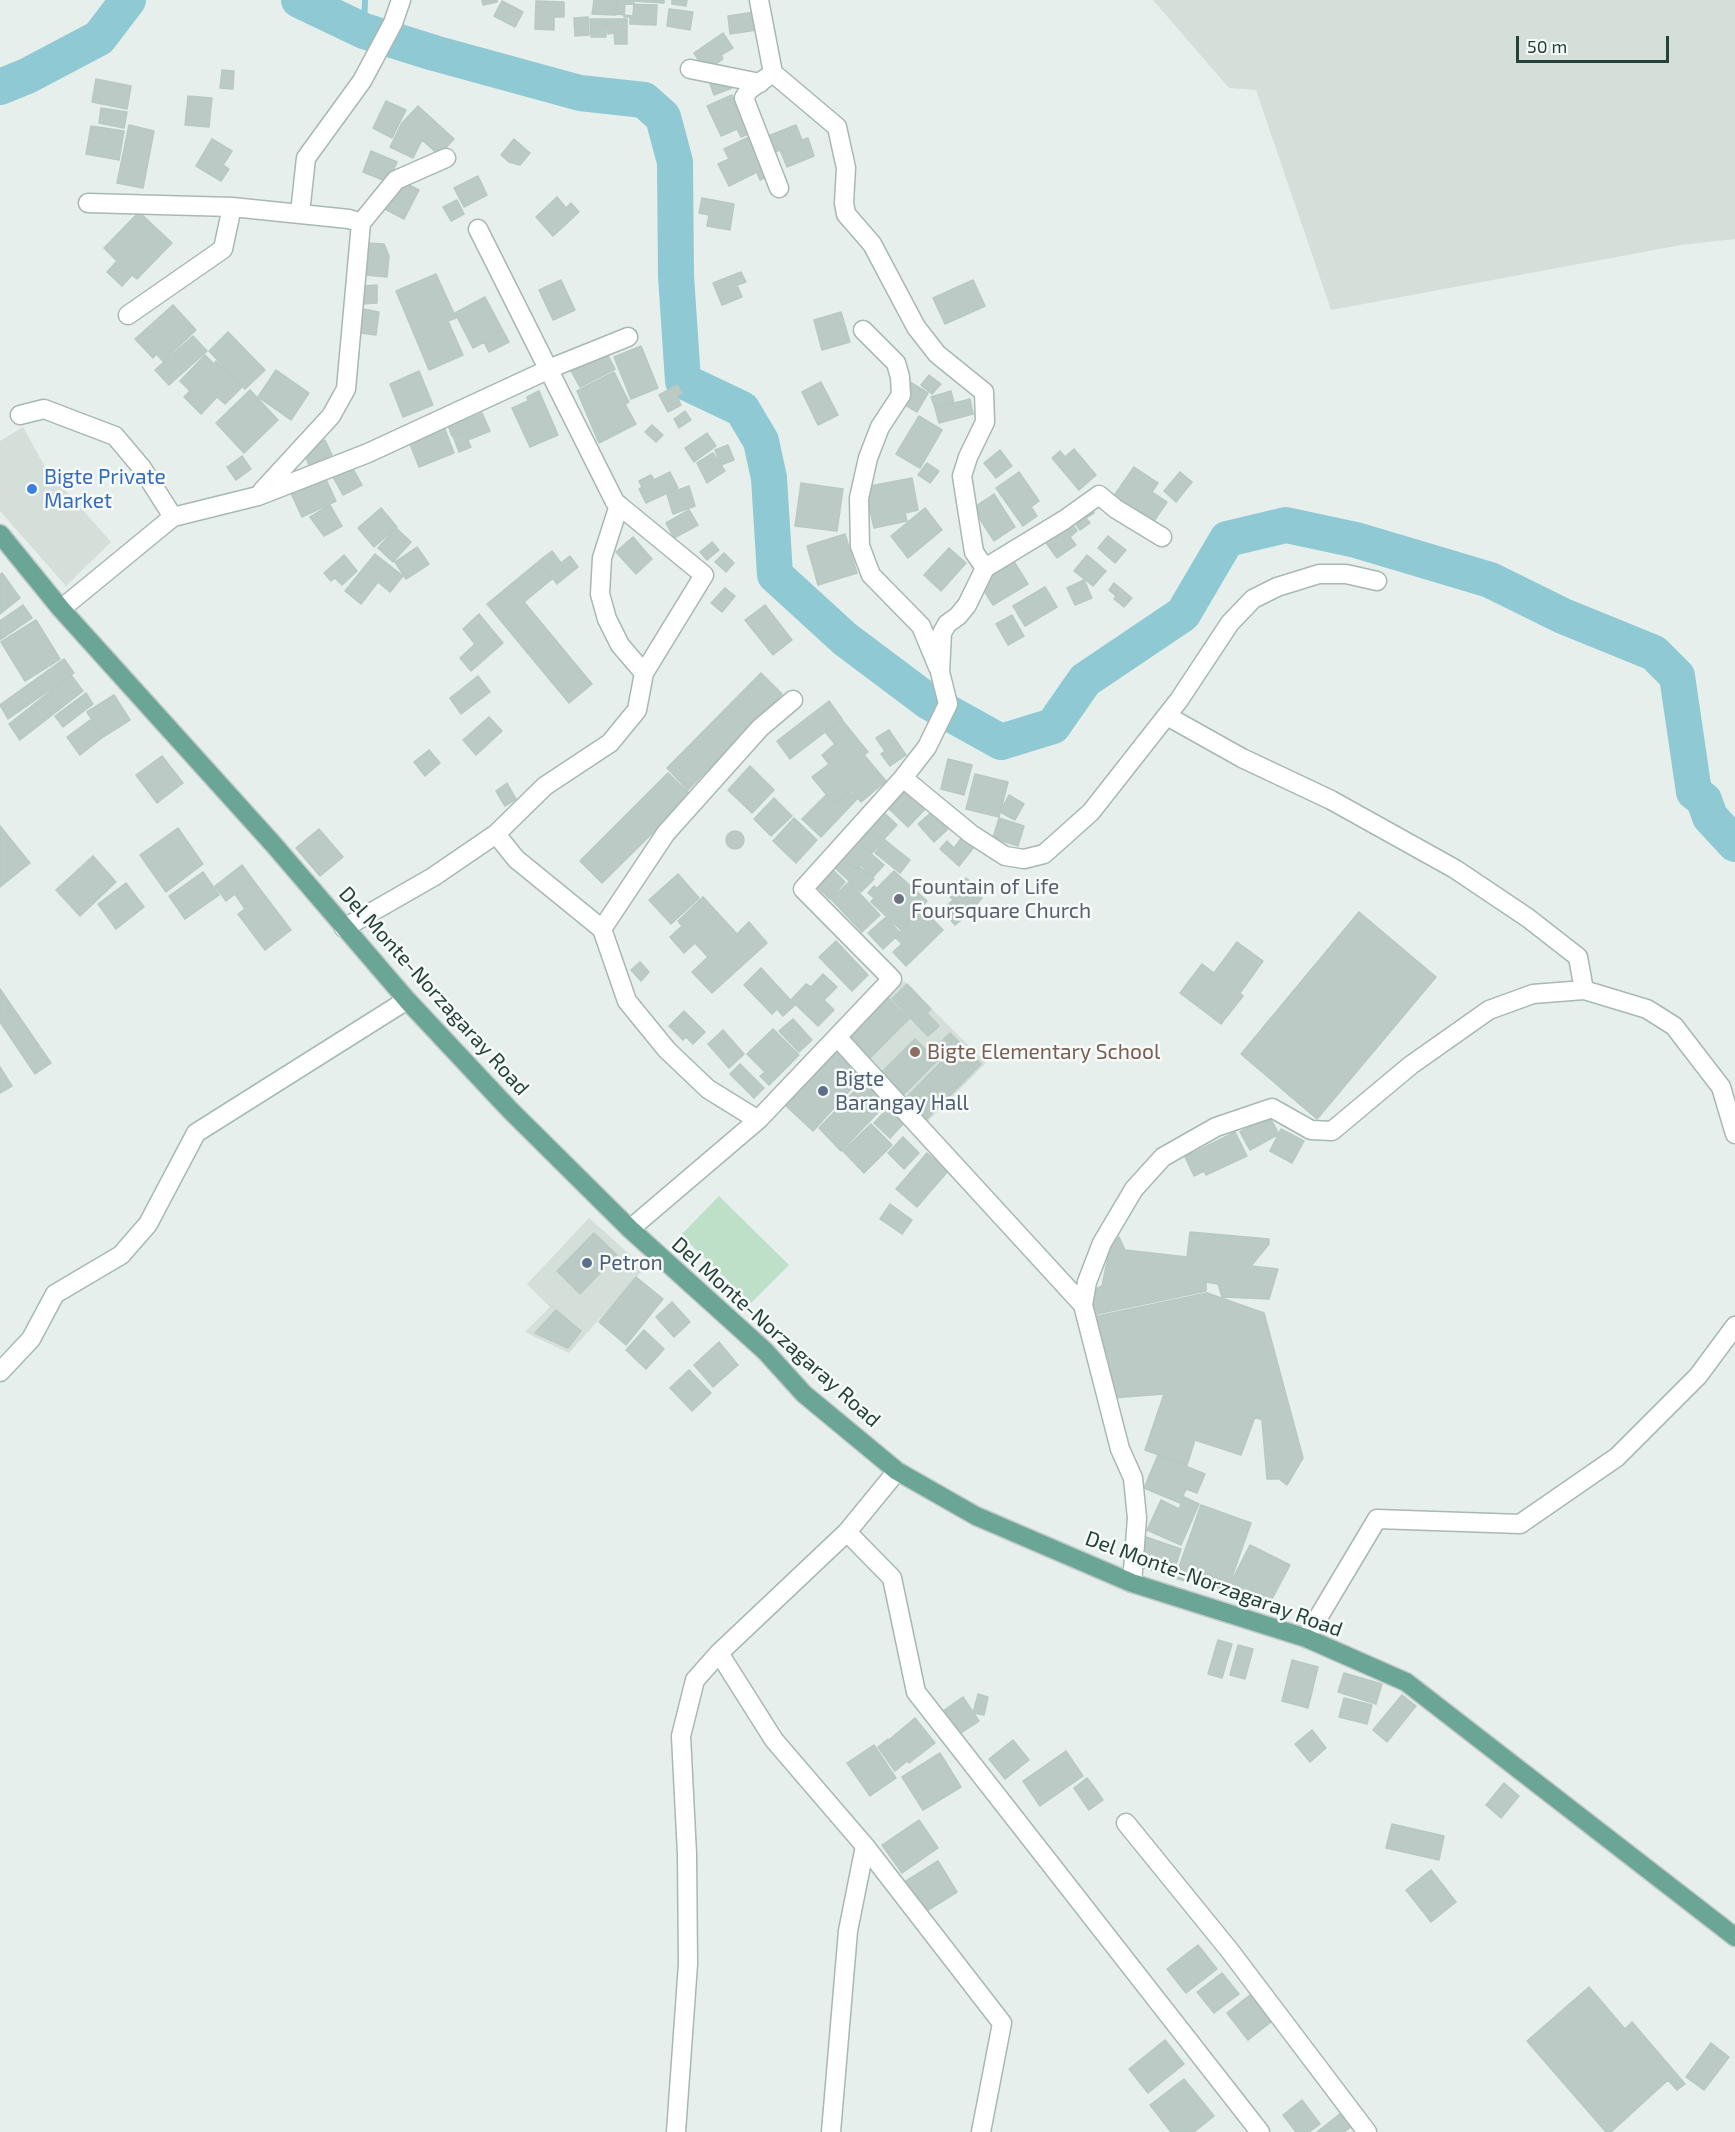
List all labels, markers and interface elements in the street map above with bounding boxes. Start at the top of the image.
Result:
scale bar [1519,24,1672,62]
text: 50 m [1527,35,1567,57]
place label: Bigte Private Market [44,464,166,514]
marker: Bigte Private Market [25,482,39,496]
place label: Fountain of Life Foursquare Church [911,874,1091,924]
street label: Del Monte-Norzagaray Road [334,881,534,1101]
marker: Fountain of Life Foursquare Church [892,892,906,906]
place label: Bigte Elementary School [927,1039,1160,1065]
marker: Bigte Elementary School [908,1045,922,1059]
place label: Bigte Barangay Hall [835,1066,969,1116]
marker: Bigte Barangay Hall [816,1084,830,1098]
street label: Del Monte-Norzagaray Road [666,1232,886,1432]
place label: Petron [599,1250,663,1276]
marker: Petron [580,1256,594,1270]
street label: Del Monte-Norzagaray Road [1082,1526,1346,1642]

